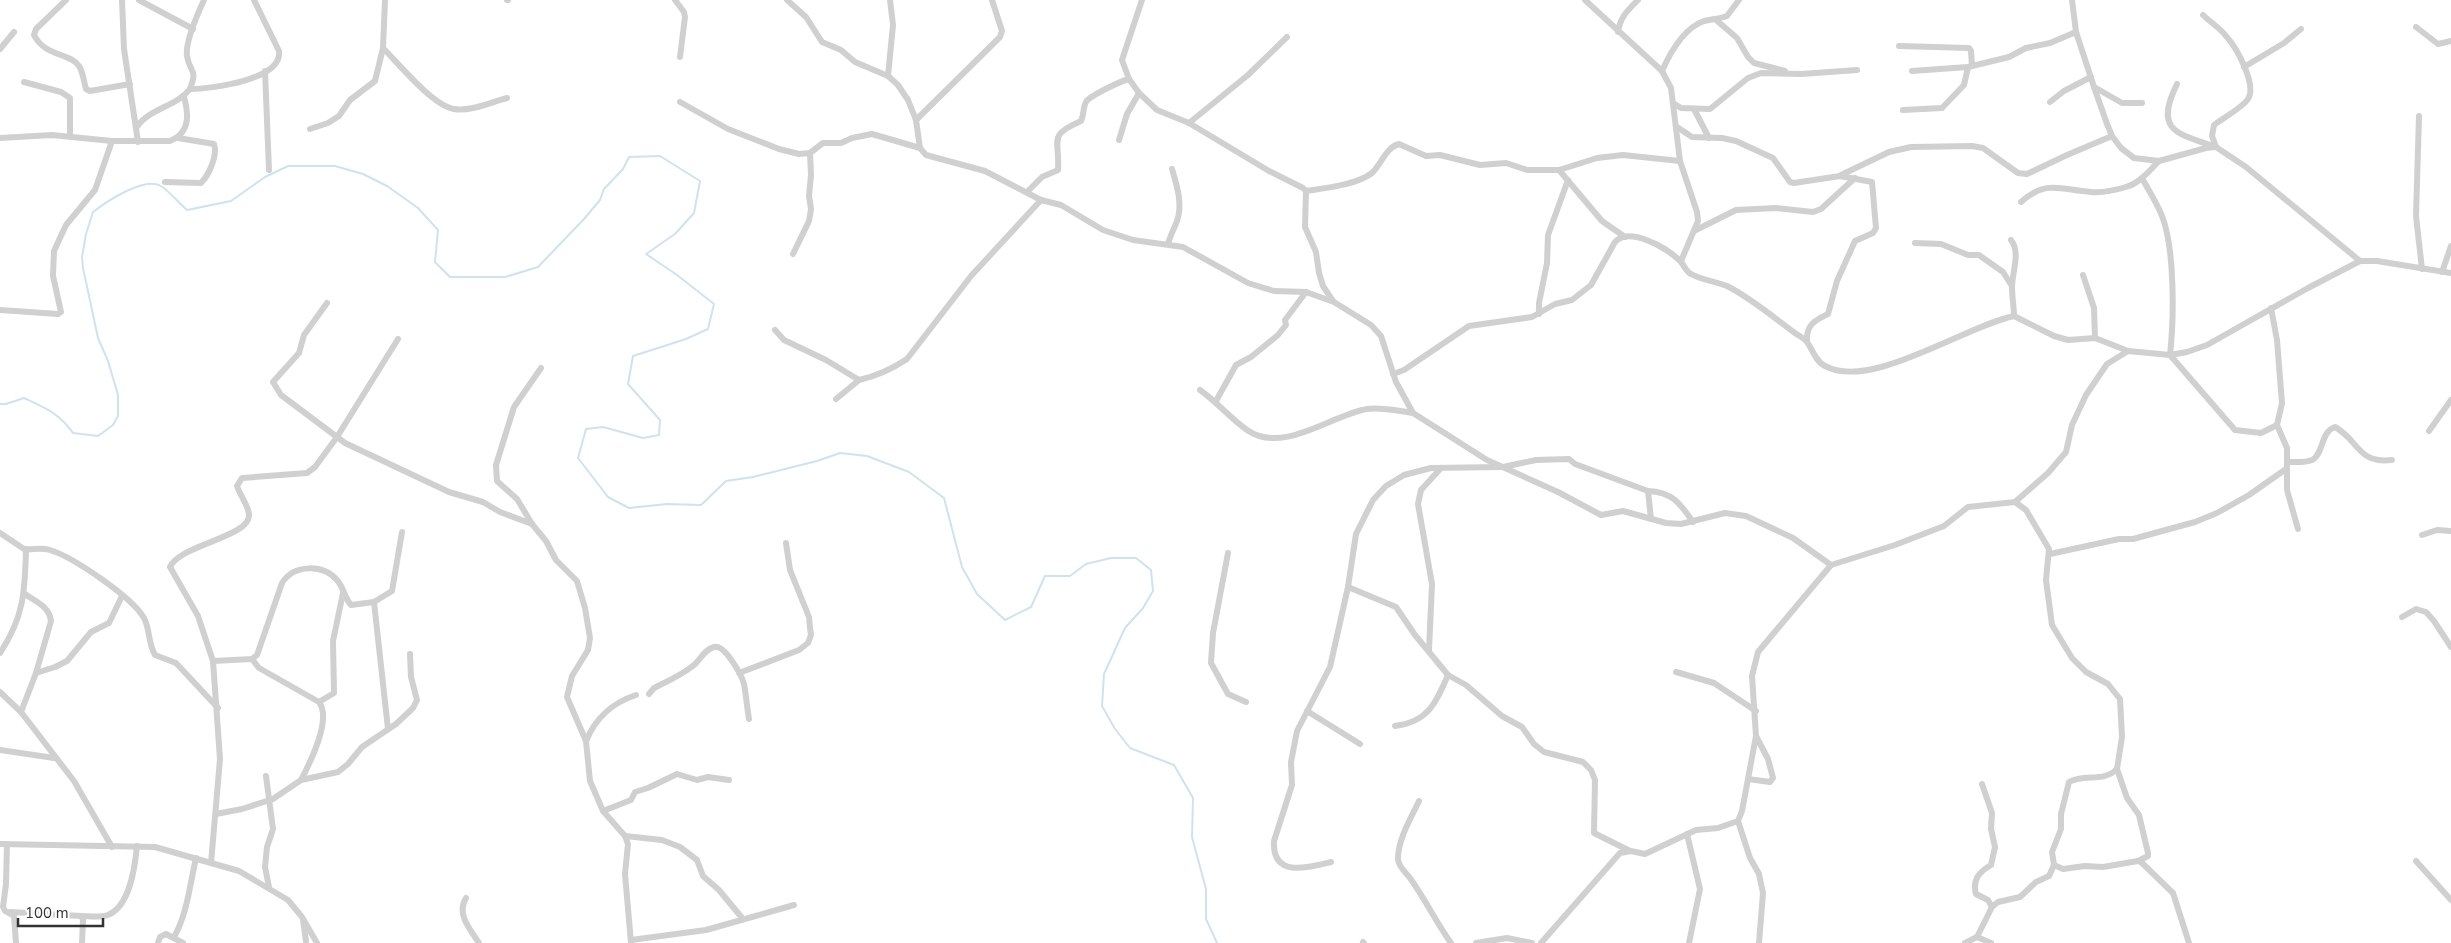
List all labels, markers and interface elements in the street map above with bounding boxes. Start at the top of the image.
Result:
scale bar [18,896,102,928]
text: 100 m [25,903,69,923]

